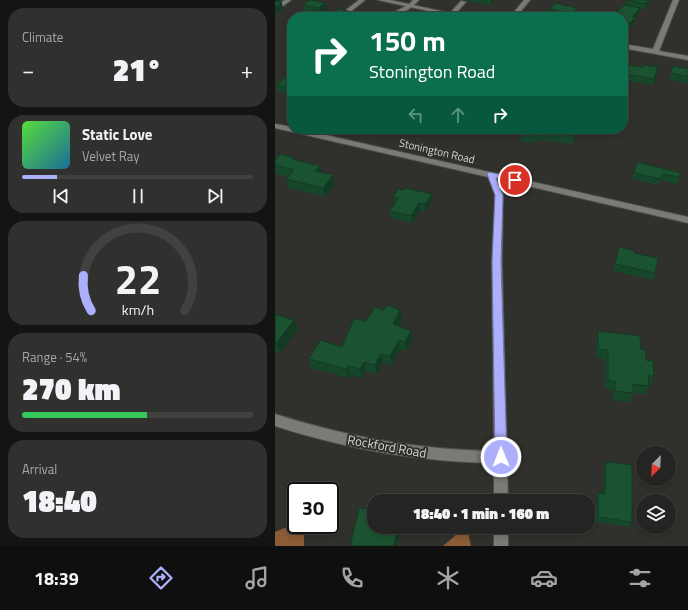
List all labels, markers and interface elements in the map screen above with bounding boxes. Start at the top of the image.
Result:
text: 150 m [369,19,446,62]
text: Climate [22,27,63,47]
icon: right [303,28,355,80]
text: 21° [113,47,162,93]
text: − [22,53,34,87]
text: + [241,53,253,87]
text: Stonington Road [369,58,495,85]
icon: left [405,104,427,126]
icon: ahead [447,104,469,126]
icon: right [489,104,511,126]
text: Static Love [82,123,153,146]
street label: Stonington Road [398,135,477,168]
text: Velvet Ray [82,146,140,166]
pin [498,163,532,197]
icon: arrive [504,169,526,191]
icon: previous [50,185,72,207]
icon: pause [127,185,149,207]
icon: next [204,185,226,207]
text: 22 [114,247,161,310]
text: km/h [121,299,154,321]
text: Range · 54% [22,347,87,367]
text: 270 km [22,366,120,412]
street label: Rockford Road [346,429,428,463]
position arrow [480,436,522,478]
north arrow [636,446,676,486]
map controls [636,446,676,534]
text: Arrival [22,459,57,479]
text: 18:40 [22,478,97,524]
speed limit sign: 30 [287,482,339,534]
button: layers [636,494,676,534]
text: 18:40 · 1 min · 160 m [413,502,549,525]
icon: directions [147,564,175,592]
icon: music [243,564,271,592]
icon: phone [338,564,366,592]
icon: climate [434,564,462,592]
icon: car [530,564,558,592]
icon: filters [626,564,654,592]
text: 18:39 [34,565,79,592]

